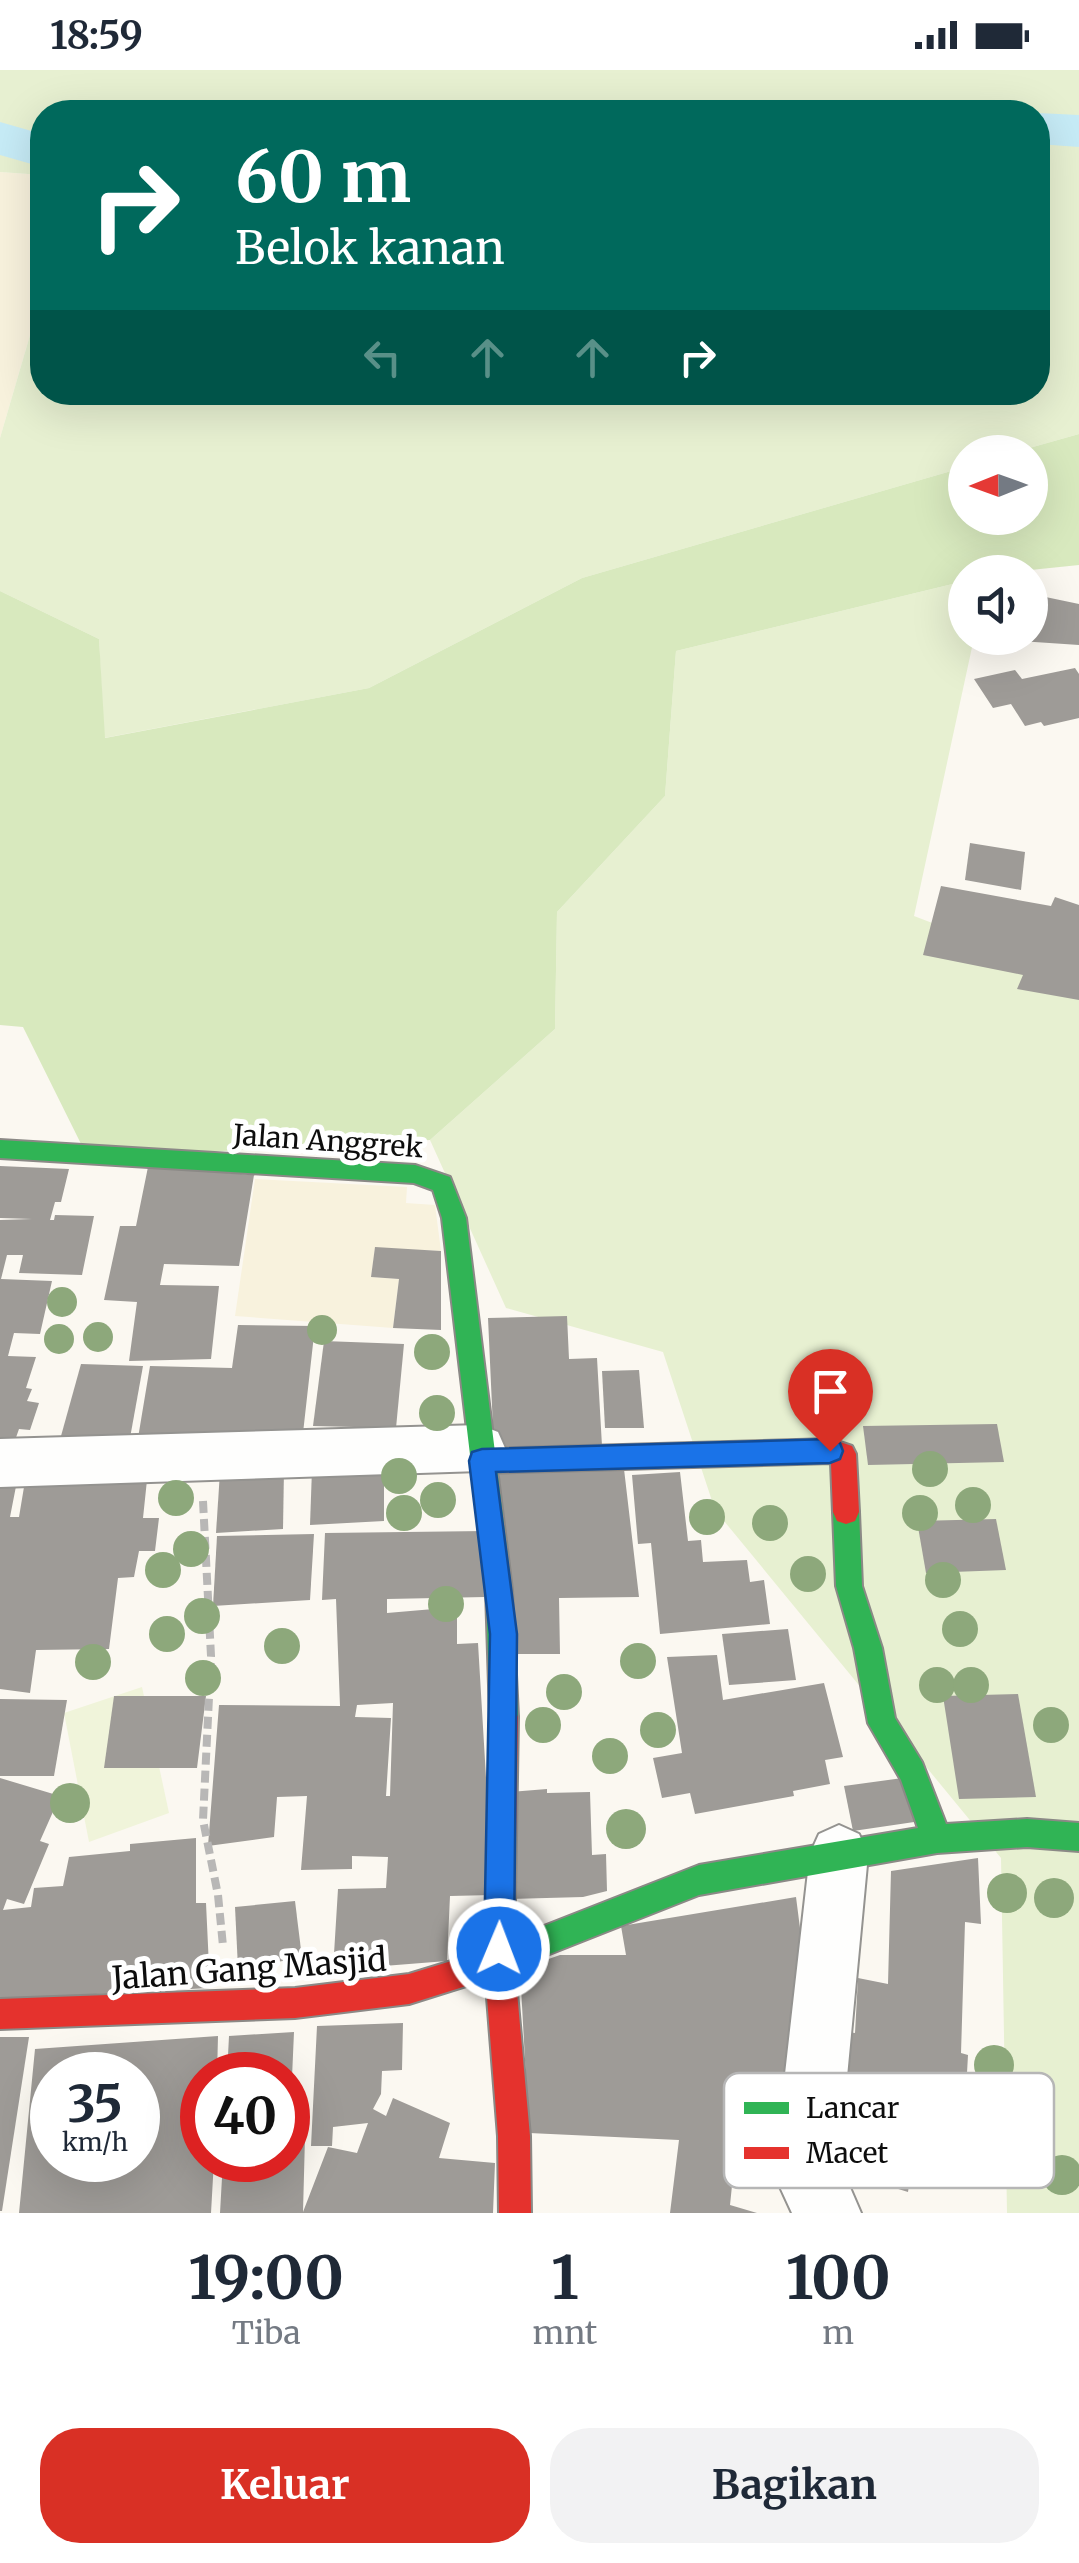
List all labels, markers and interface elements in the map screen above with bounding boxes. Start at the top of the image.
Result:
text: 18:59 [50,12,143,59]
text: 60 m [235,133,411,221]
icon: right [70,140,200,270]
text: Belok kanan [235,220,505,276]
icon: left [355,330,410,385]
icon: ahead [460,330,515,385]
icon: ahead [565,330,620,385]
icon: right [670,330,725,385]
north arrow [948,435,1048,535]
map controls [948,435,1048,655]
button: sound [948,555,1048,655]
street label: Jalan Anggrek [231,1116,424,1166]
pin [788,1349,873,1452]
icon: arrive [803,1364,858,1419]
position arrow [447,1897,551,2001]
street label: Jalan Gang Masjid [109,1939,388,1999]
speed limit sign: 40 [180,2052,310,2182]
text: 35 [67,2073,123,2136]
legend [724,2073,1054,2188]
text: Lancar [806,2090,899,2126]
text: km/h [62,2126,128,2158]
text: Macet [806,2135,888,2171]
text: 19:00 [188,2240,344,2315]
text: 1 [551,2240,579,2315]
text: 100 [786,2240,891,2315]
text: Tiba [232,2313,301,2353]
text: mnt [532,2313,597,2353]
text: m [822,2313,854,2353]
button: Keluar [40,2428,530,2543]
button: Bagikan [550,2428,1039,2543]

